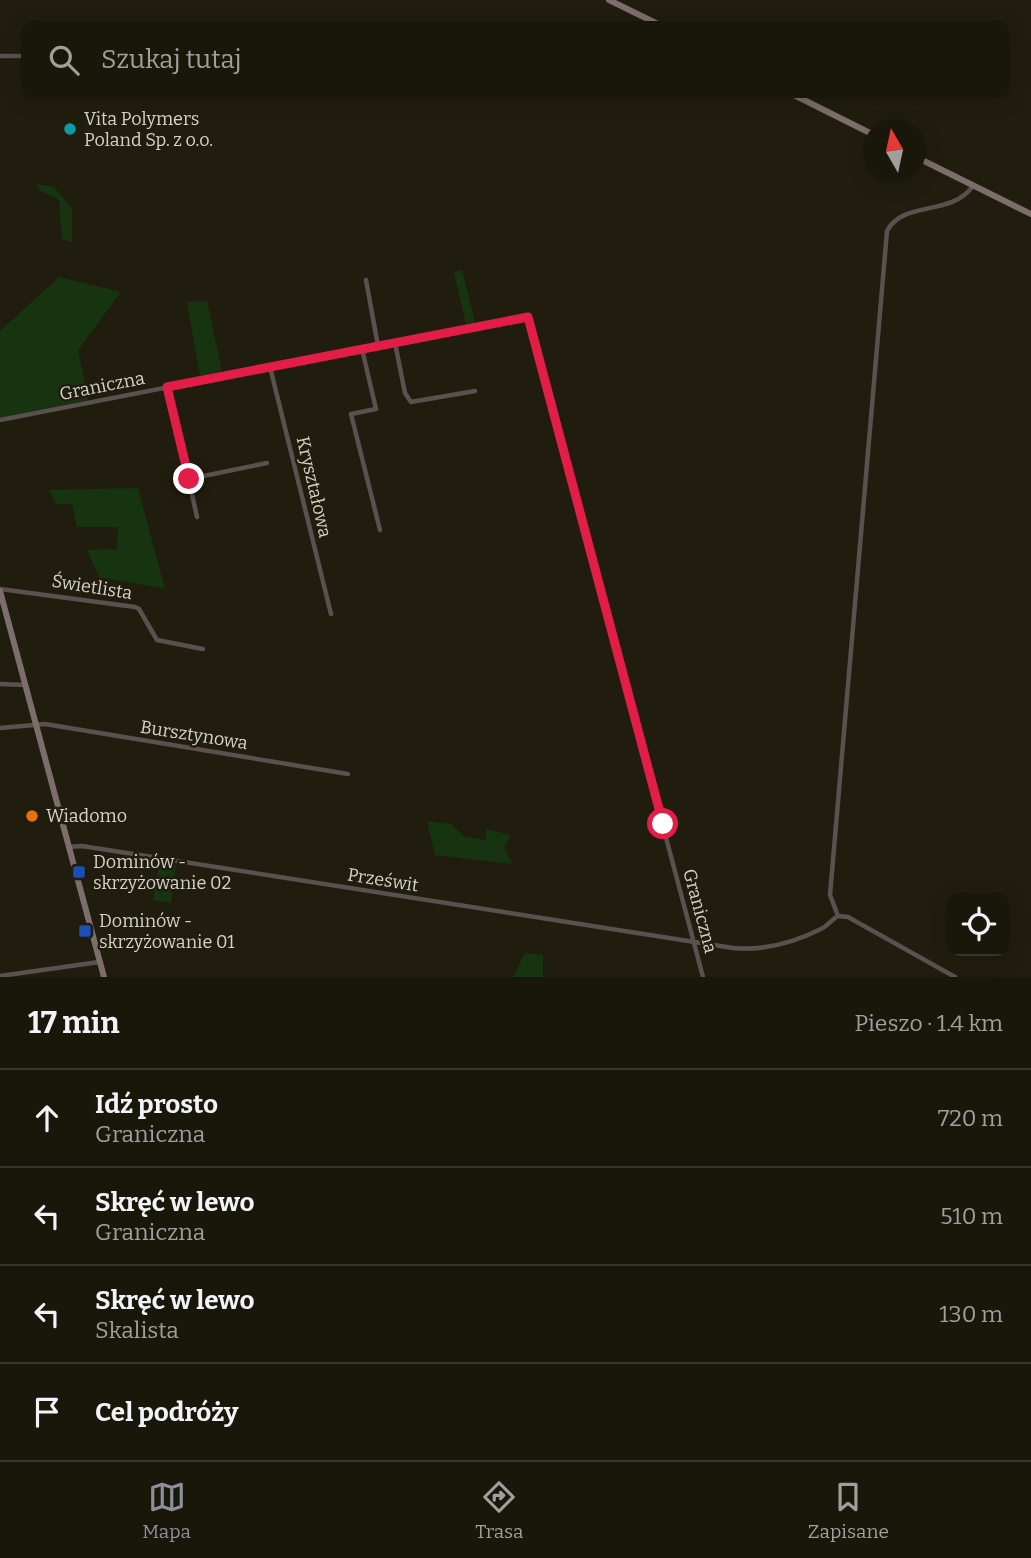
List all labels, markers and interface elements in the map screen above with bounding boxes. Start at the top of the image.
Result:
search box [21,21,1010,98]
icon: search [45,41,83,79]
text: Szukaj tutaj [101,44,242,75]
place label: Vita Polymers Poland Sp. z o.o. [84,108,213,151]
north arrow [863,119,926,182]
marker: Vita Polymers Poland Sp. z o.o. [62,121,78,137]
street label: Graniczna [57,367,147,405]
street label: Kryształowa [292,434,336,540]
route end [173,463,204,494]
street label: Świetlista [50,569,134,604]
street label: Bursztynowa [139,716,249,754]
place label: Wiadomo [46,805,127,827]
marker: Wiadomo [24,808,40,824]
route start [647,808,678,839]
place label: Dominów - skrzyżowanie 02 [93,851,231,894]
marker: Dominów - skrzyżowanie 02 [71,864,87,880]
street label: Prześwit [346,864,421,897]
street label: Graniczna [678,866,722,956]
map controls [947,893,1010,956]
button: locate [947,893,1010,956]
place label: Dominów - skrzyżowanie 01 [99,910,235,953]
marker: Dominów - skrzyżowanie 01 [77,923,93,939]
text: 17 min [28,1005,120,1041]
text: Pieszo · 1.4 km [855,1009,1003,1037]
text: Idź prosto [95,1089,218,1120]
icon: ahead [28,1099,66,1137]
text: 720 m [938,1104,1003,1132]
text: Graniczna [95,1120,205,1148]
text: Skręć w lewo [95,1187,255,1218]
icon: left [28,1197,66,1235]
text: 510 m [940,1202,1003,1230]
text: Graniczna [95,1218,205,1246]
text: Skręć w lewo [95,1285,255,1316]
icon: left [28,1295,66,1333]
text: 130 m [939,1300,1003,1328]
text: Skalista [95,1316,179,1344]
icon: arrive [28,1393,66,1431]
text: Cel podróży [95,1397,238,1428]
tab: Mapa [142,1478,191,1543]
tab: Trasa [475,1478,524,1543]
tab: Zapisane [808,1478,889,1543]

